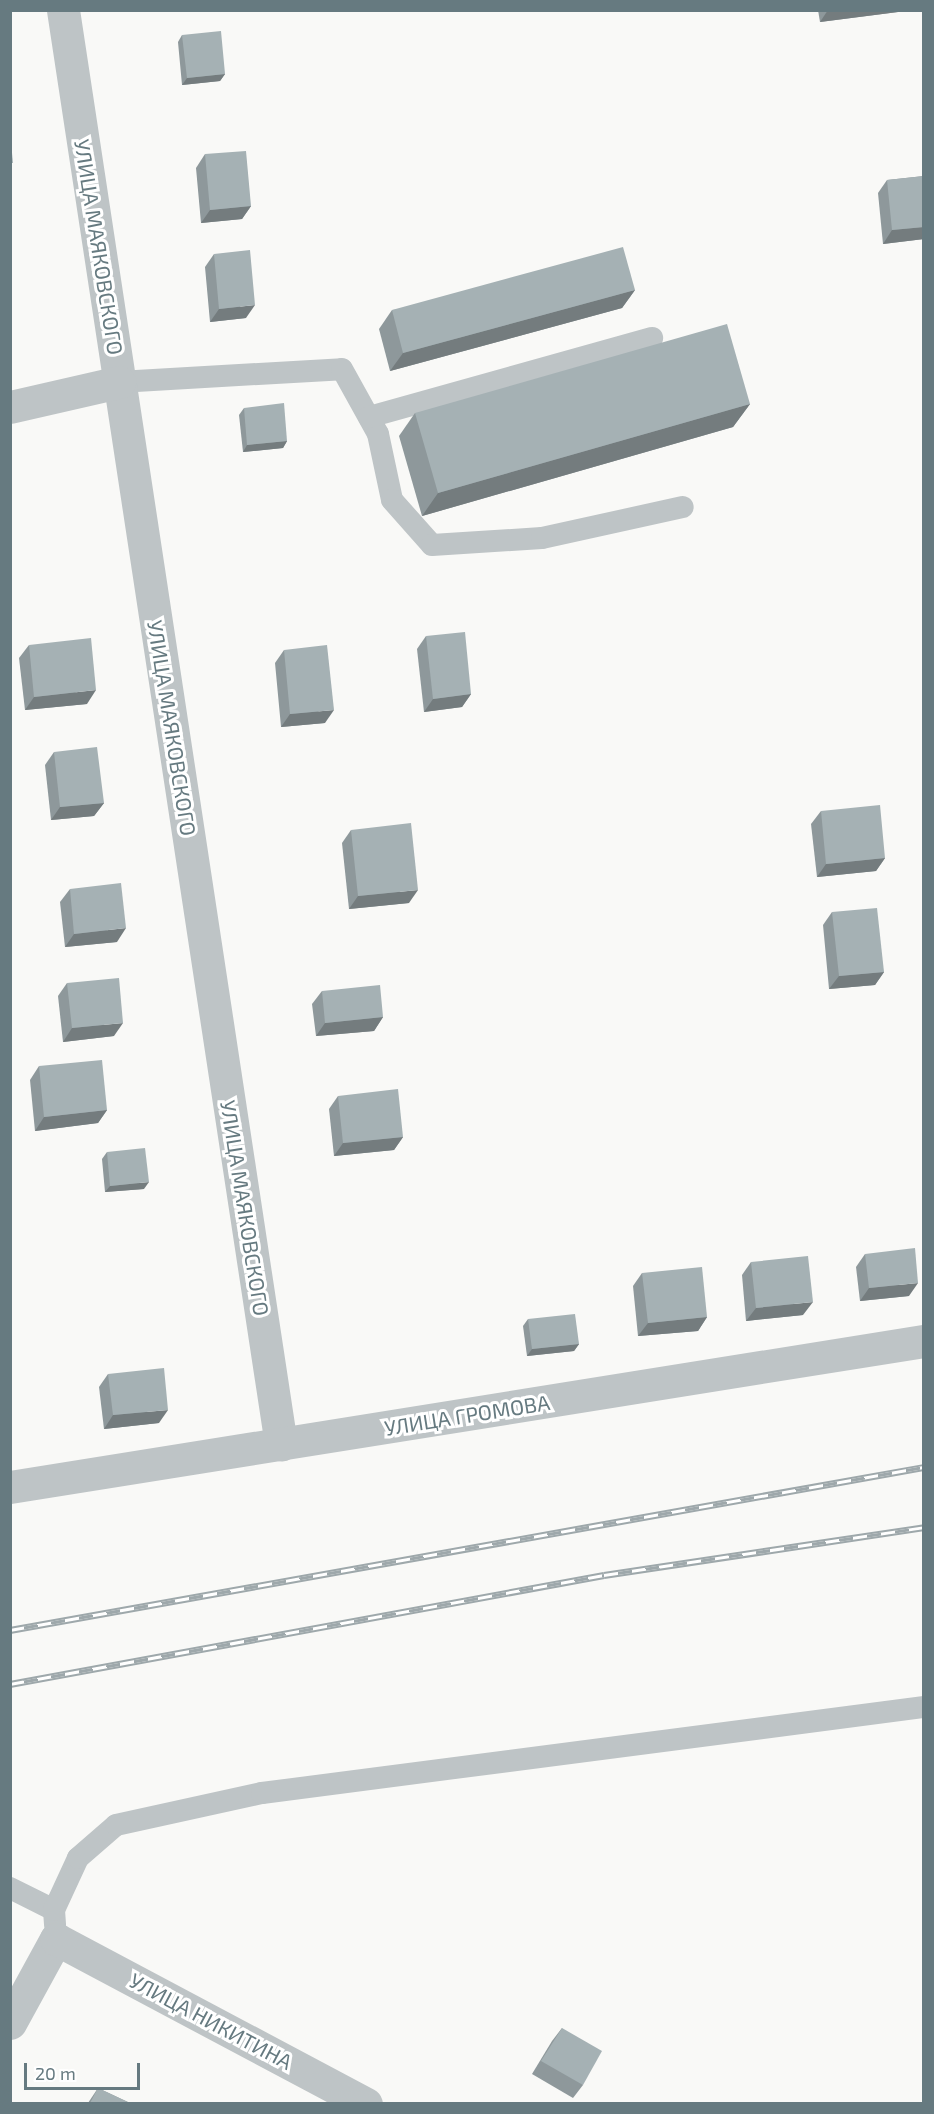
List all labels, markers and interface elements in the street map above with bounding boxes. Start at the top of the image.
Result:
street label: УЛИЦА МАЯКОВСКОГО [69,137,129,357]
street label: УЛИЦА МАЯКОВСКОГО [142,618,202,838]
street label: УЛИЦА МАЯКОВСКОГО [215,1098,275,1318]
street label: УЛИЦА ГРОМОВА [382,1389,552,1441]
street label: УЛИЦА НИКИТИНА [125,1967,297,2075]
scale bar [27,2051,142,2089]
text: 20 m [35,2062,76,2084]

